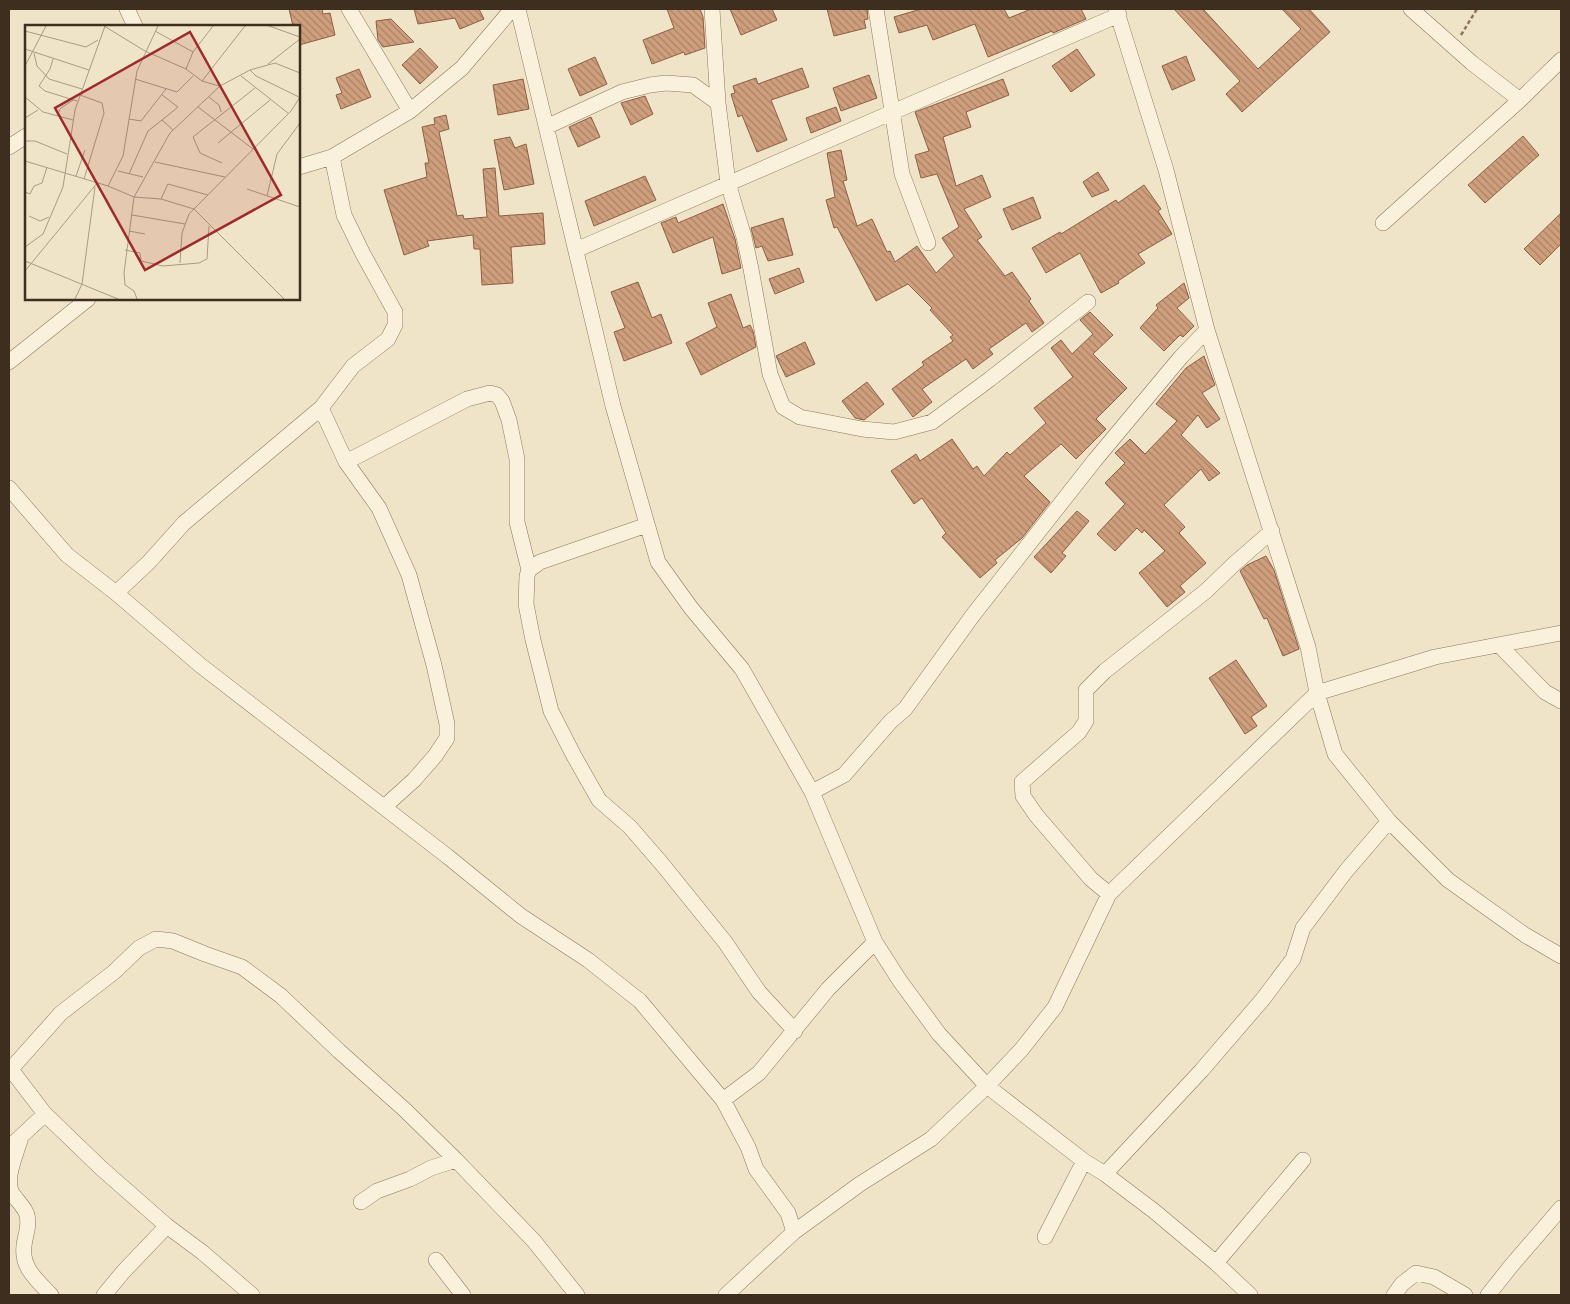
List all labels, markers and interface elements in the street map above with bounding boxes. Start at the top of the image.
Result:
inset map [25,25,300,300]

